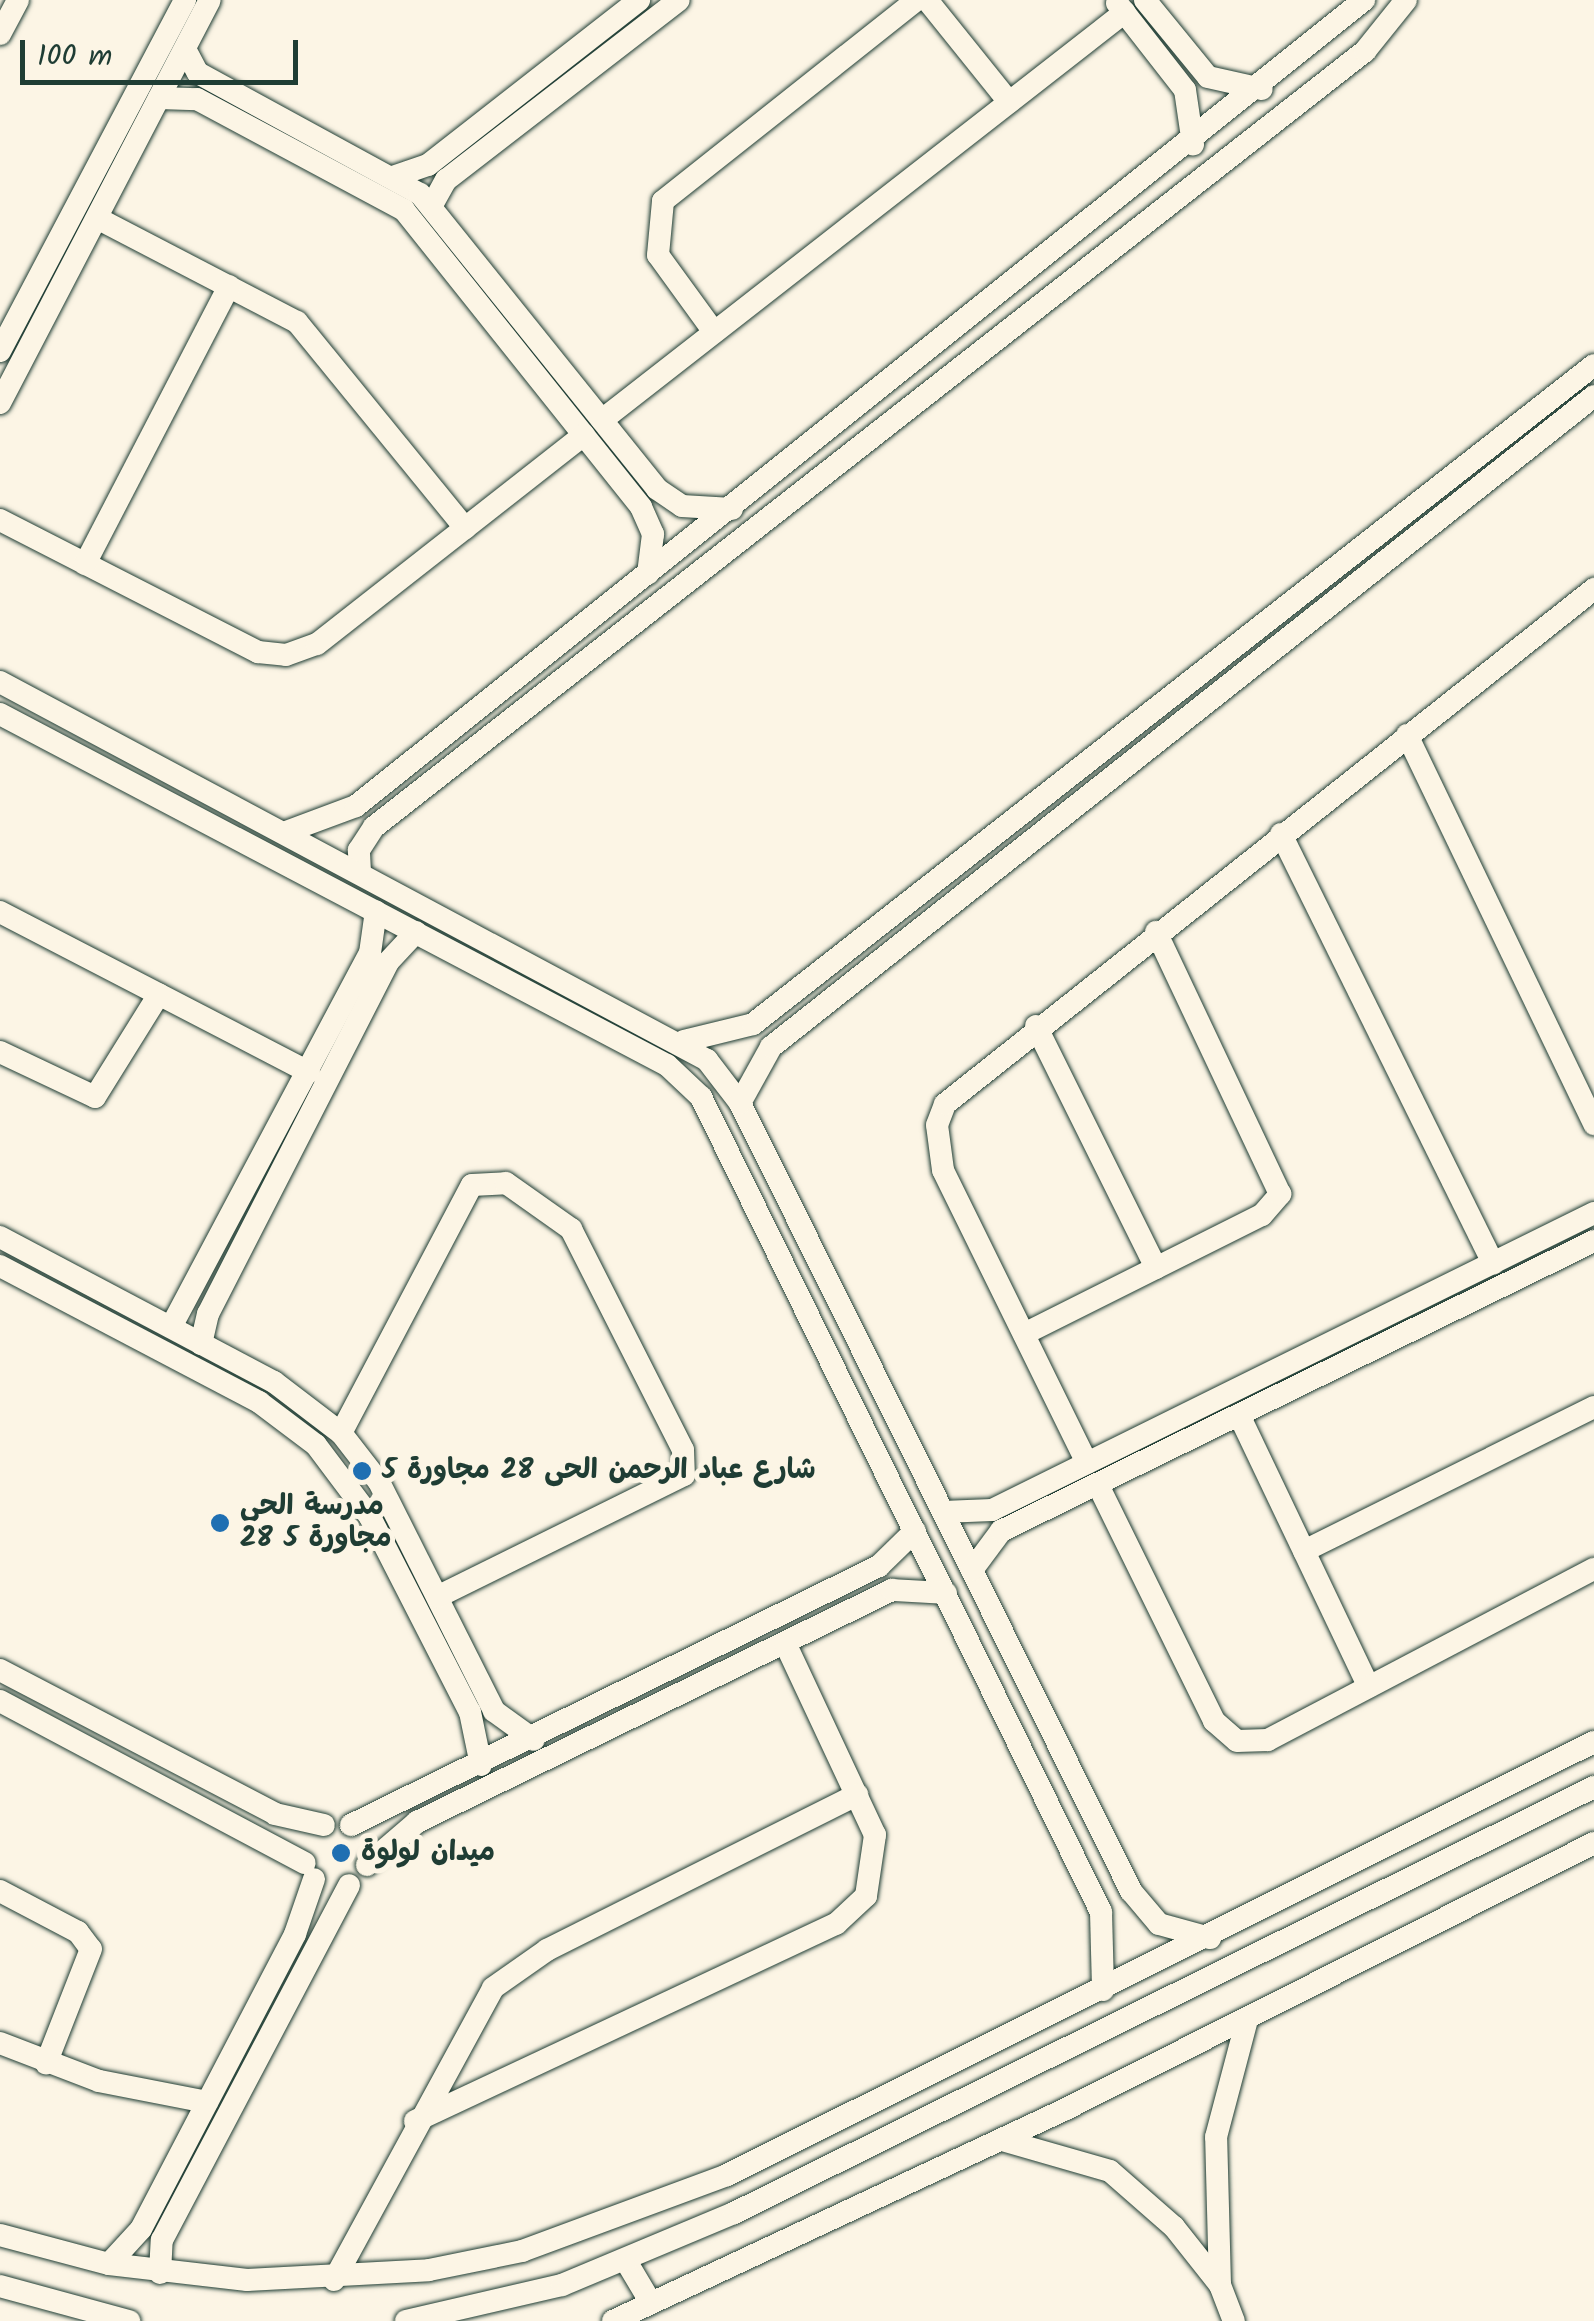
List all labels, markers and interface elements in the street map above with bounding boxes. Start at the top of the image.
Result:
scale bar [25,20,302,82]
text: 100 m [37,33,112,81]
place label: شارع عباد الرحمن الحى 28 مجاورة 5 [382,1454,816,1488]
marker: شارع عباد الرحمن الحى 28 مجاورة 5 [351,1460,373,1482]
place label: مدرسة الحى 28 مجاورة 5 [240,1490,391,1556]
marker: مدرسة الحى 28 مجاورة 5 [209,1512,231,1534]
place label: ميدان لولوة [361,1836,495,1870]
marker: ميدان لولوة [330,1842,352,1864]

